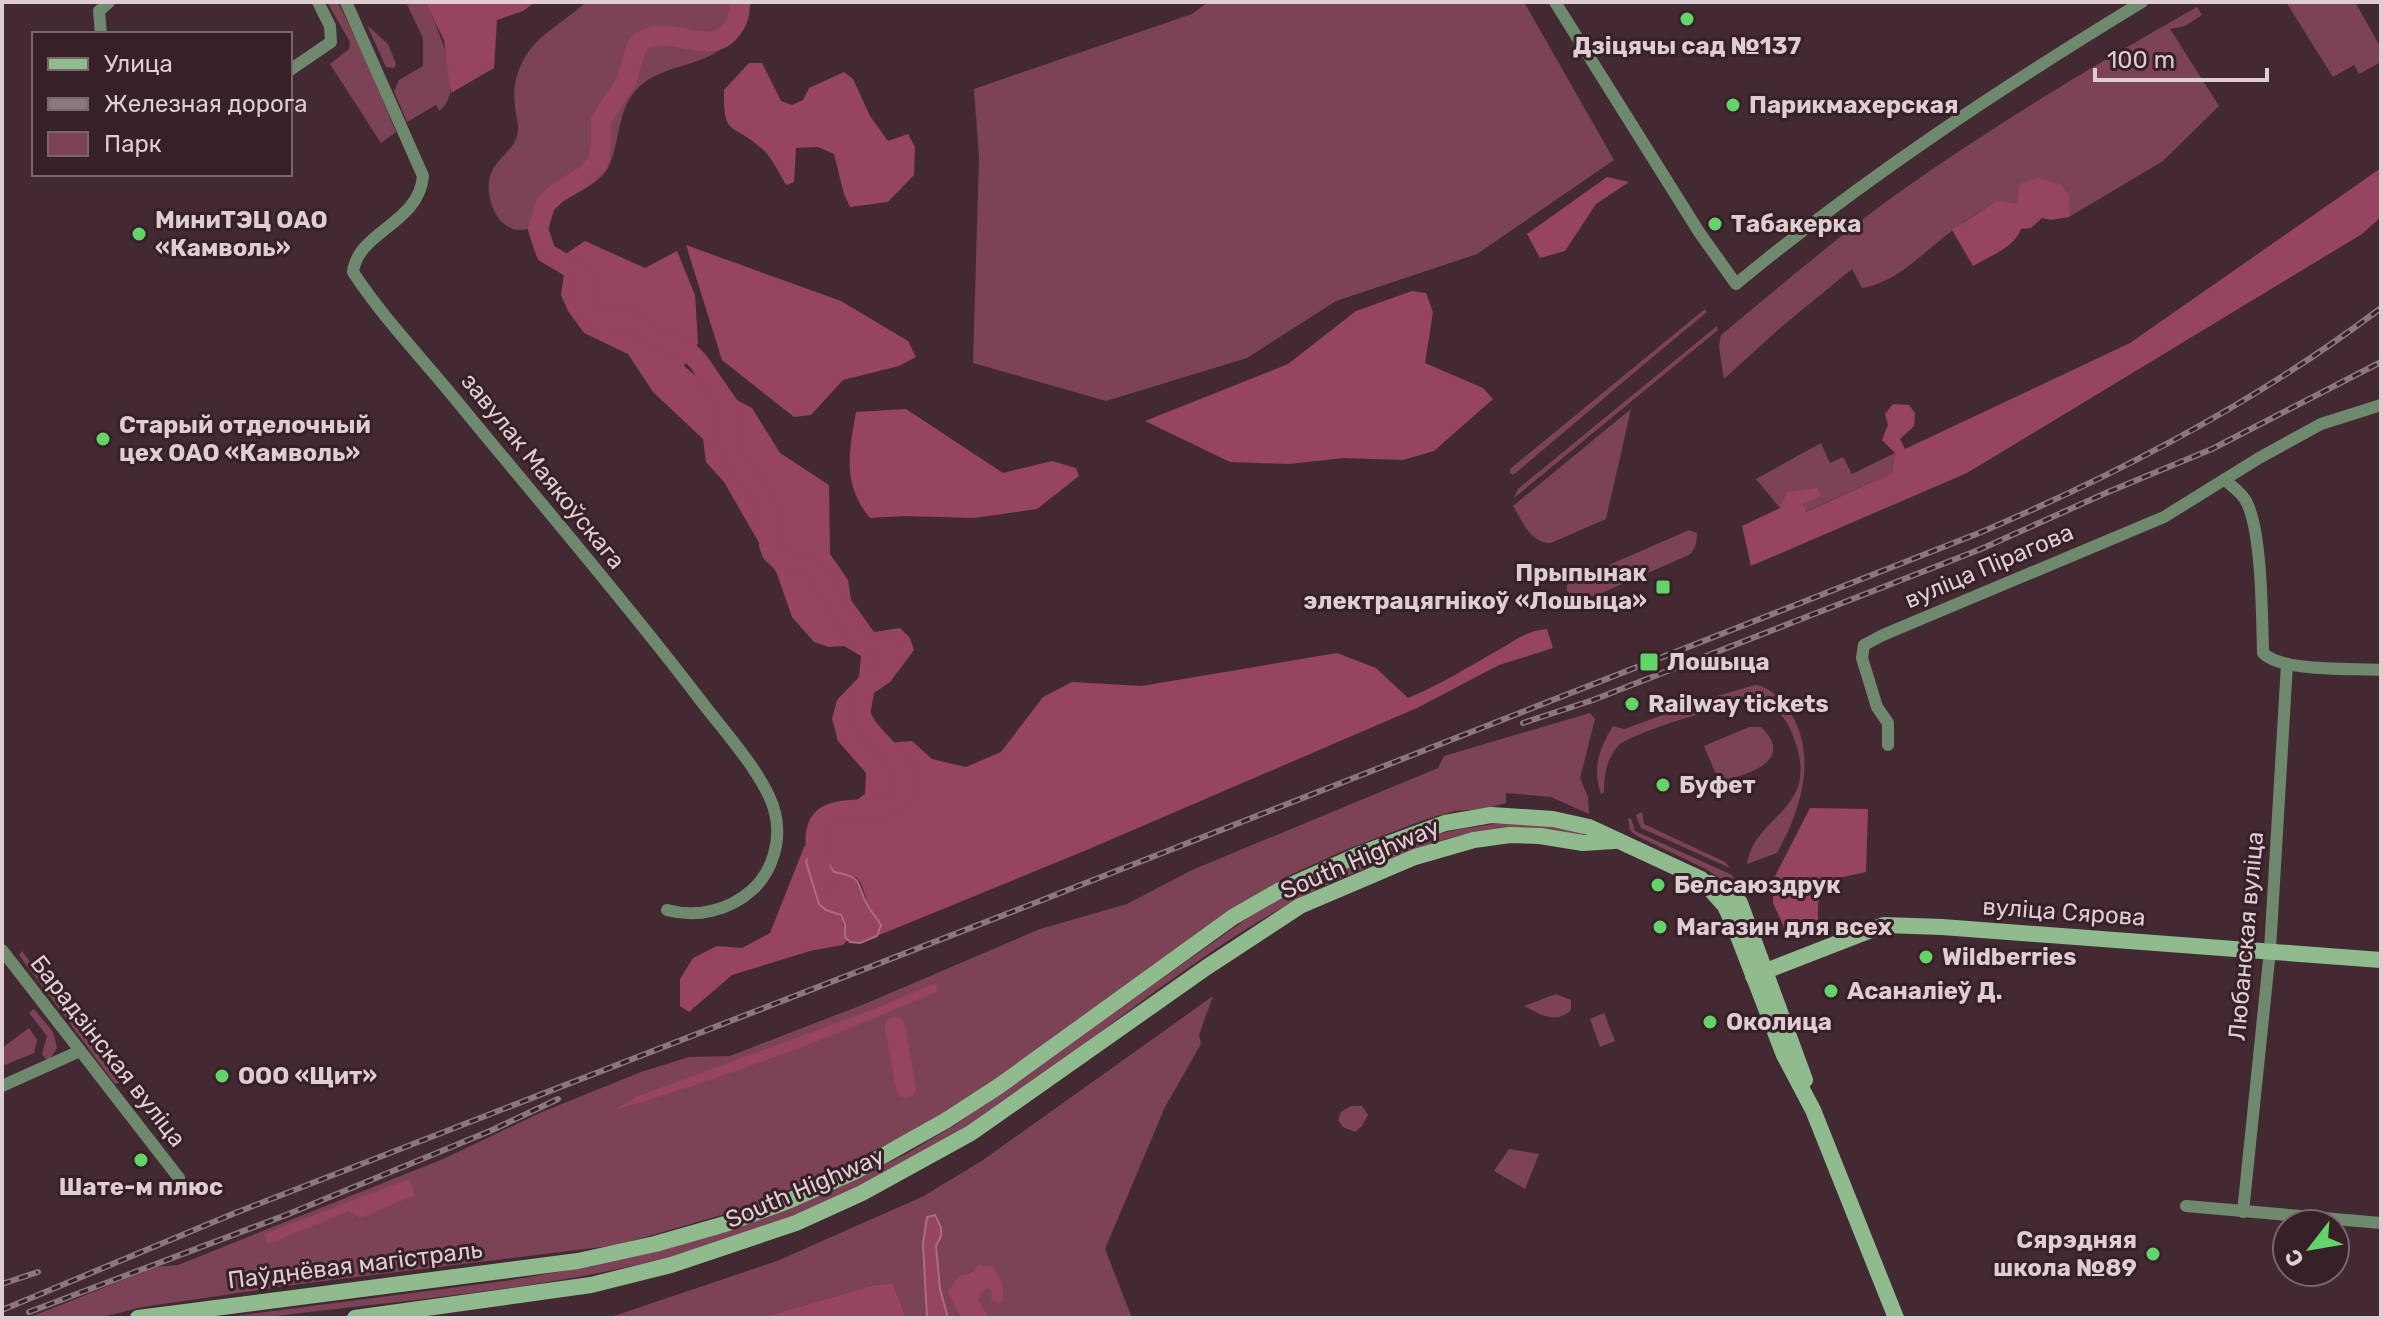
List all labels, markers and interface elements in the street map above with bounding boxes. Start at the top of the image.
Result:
marker: Дзіцячы сад №137 [1678,10,1696,28]
legend [32,32,292,176]
place label: Дзіцячы сад №137 [1573,32,1802,60]
scale bar [2095,32,2267,82]
text: 100 m [2107,46,2175,74]
text: Улица [104,50,173,78]
text: Железная дорога [104,90,307,118]
place label: Парикмахерская [1749,91,1958,119]
marker: Парикмахерская [1724,96,1742,114]
text: Парк [104,130,162,158]
place label: МиниТЭЦ ОАО «Камволь» [155,206,328,262]
place label: Табакерка [1731,210,1861,238]
marker: Табакерка [1706,215,1724,233]
marker: МиниТЭЦ ОАО «Камволь» [130,225,148,243]
street label: завулак Маякоўскага [455,367,631,575]
place label: Старый отделочный цех ОАО «Камволь» [119,411,371,467]
marker: Старый отделочный цех ОАО «Камволь» [94,430,112,448]
street label: вуліца Пірагова [1900,518,2078,614]
place label: Прыпынак электрацягнікоў «Лошыца» [1303,559,1647,615]
marker: Прыпынак электрацягнікоў «Лошыца» [1654,578,1672,596]
place label: Лошыца [1667,648,1770,676]
marker: Лошыца [1638,651,1660,673]
place label: Railway tickets [1648,690,1829,718]
marker: Railway tickets [1623,695,1641,713]
place label: Буфет [1679,771,1756,799]
marker: Буфет [1654,776,1672,794]
street label: South Highway [1276,813,1444,905]
street label: Любанская вуліца [2223,830,2269,1042]
place label: Белсаюздрук [1674,871,1841,899]
marker: Белсаюздрук [1649,876,1667,894]
street label: вуліца Сярова [1982,892,2146,932]
place label: Магазин для всех [1676,913,1892,941]
marker: Магазин для всех [1651,918,1669,936]
place label: Wildberries [1942,943,2076,971]
marker: Wildberries [1917,948,1935,966]
street label: Барадзінская вуліца [25,950,191,1152]
place label: Асаналіеў Д. [1847,977,2002,1005]
marker: Асаналіеў Д. [1822,982,1840,1000]
place label: Околица [1726,1008,1832,1036]
marker: Околица [1701,1013,1719,1031]
place label: ООО «Щит» [238,1062,377,1090]
marker: ООО «Щит» [213,1067,231,1085]
street label: South Highway [721,1142,889,1234]
marker: Шате-м плюс [132,1151,150,1169]
place label: Шате-м плюс [59,1173,223,1201]
north arrow [2271,1208,2351,1288]
place label: Сярэдняя школа №89 [1993,1226,2137,1282]
street label: Паўднёвая магістраль [226,1235,484,1295]
text: С [2279,1244,2310,1272]
marker: Сярэдняя школа №89 [2144,1245,2162,1263]

